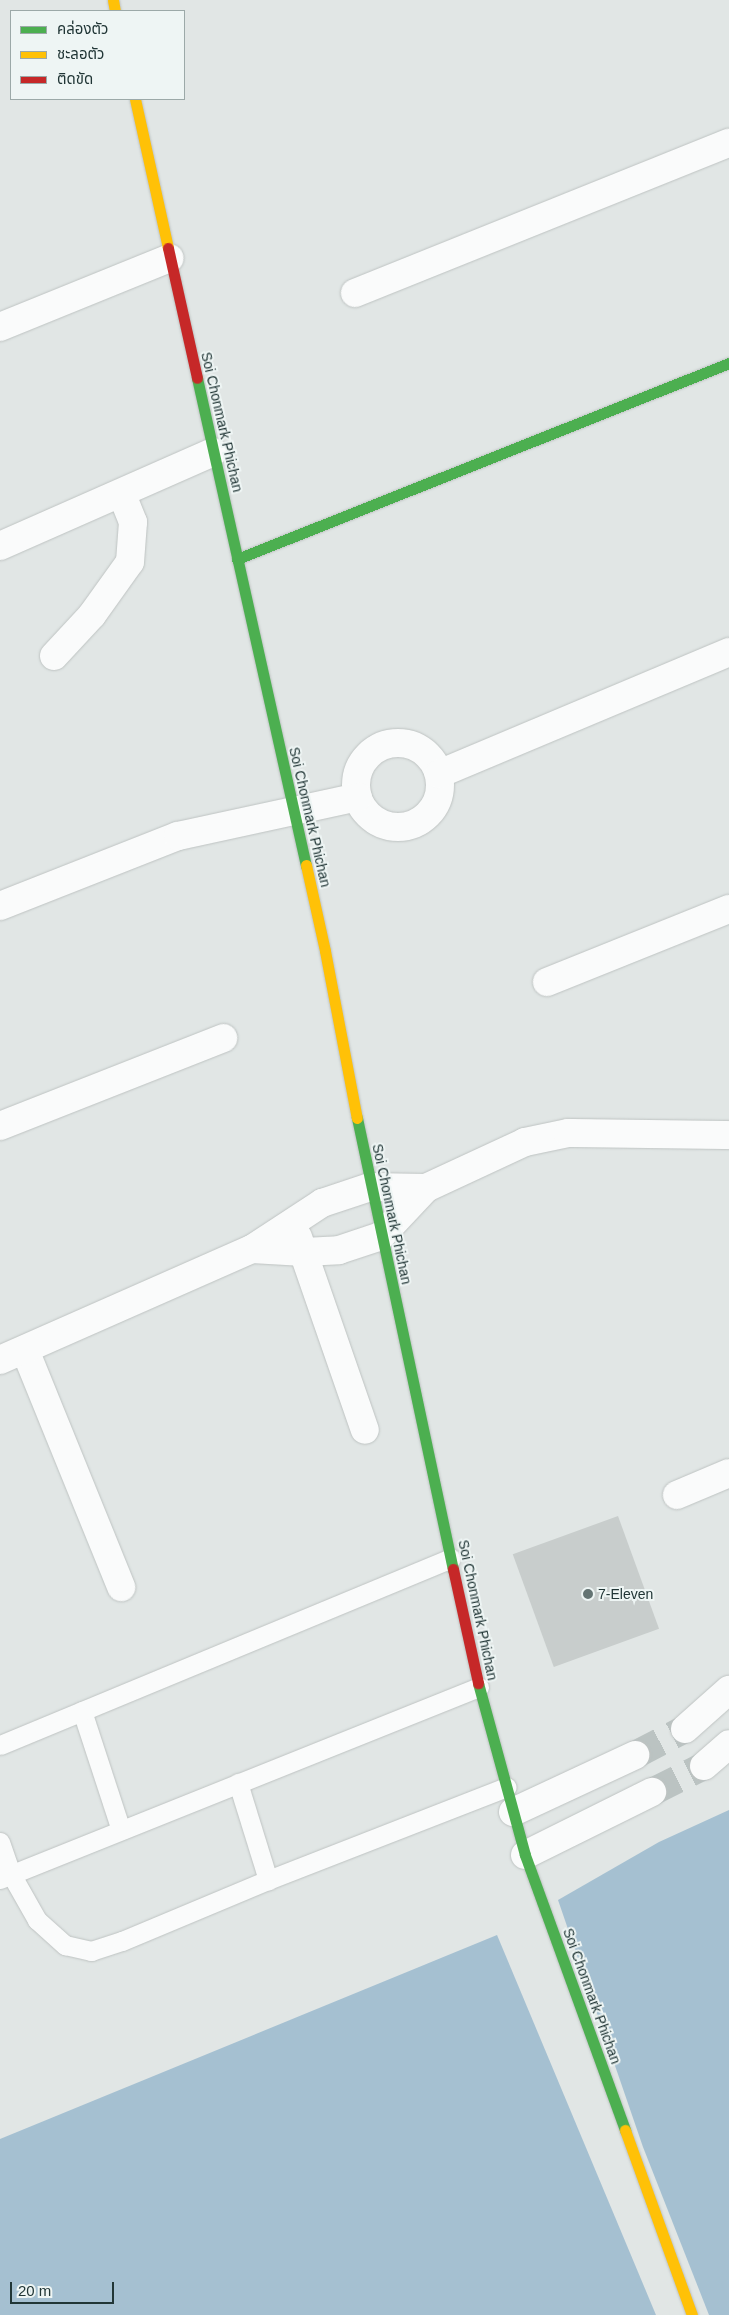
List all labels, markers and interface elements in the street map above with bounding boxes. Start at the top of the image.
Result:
legend [10,10,185,100]
text: คล่องตัว [57,20,108,37]
text: ชะลอตัว [57,45,104,62]
text: ติดขัด [57,70,93,87]
street label: Soi Chonmark Phichan [198,350,246,494]
street label: Soi Chonmark Phichan [286,745,334,889]
street label: Soi Chonmark Phichan [369,1142,415,1286]
street label: Soi Chonmark Phichan [455,1538,501,1682]
place label: 7-Eleven [598,1586,653,1602]
marker: 7-Eleven [582,1588,594,1600]
street label: Soi Chonmark Phichan [560,1926,624,2066]
scale bar [12,2272,116,2304]
text: 20 m [18,2282,51,2299]

